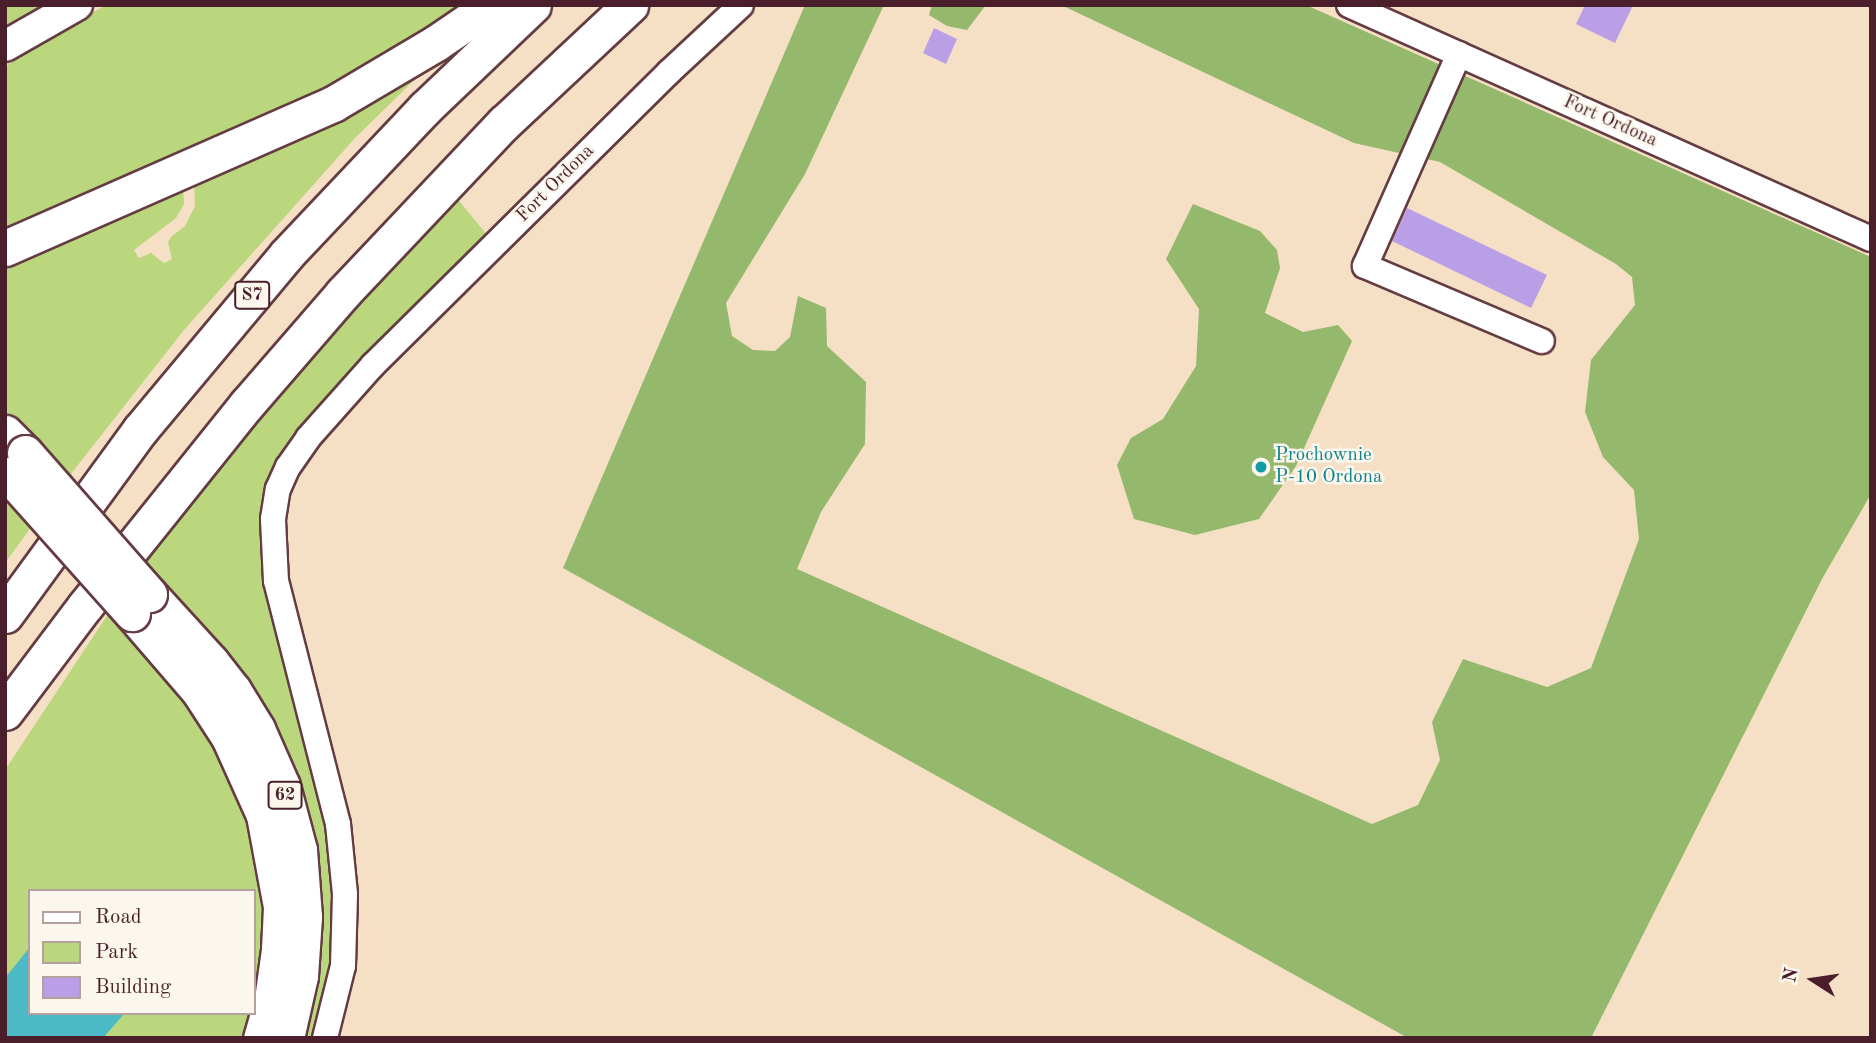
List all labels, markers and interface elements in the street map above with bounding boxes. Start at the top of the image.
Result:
street label: Fort Ordona [1559,91,1661,153]
street label: Fort Ordona [512,140,600,228]
road number: S7 [233,281,271,310]
place label: Prochownie P-10 Ordona [1275,445,1382,489]
marker: Prochownie P-10 Ordona [1253,459,1269,475]
road number: 62 [268,780,302,810]
legend [28,889,256,1015]
text: Road [95,907,142,928]
text: Park [95,942,138,963]
north arrow [1778,945,1848,1015]
text: N [1781,966,1803,985]
text: Building [95,977,171,998]

